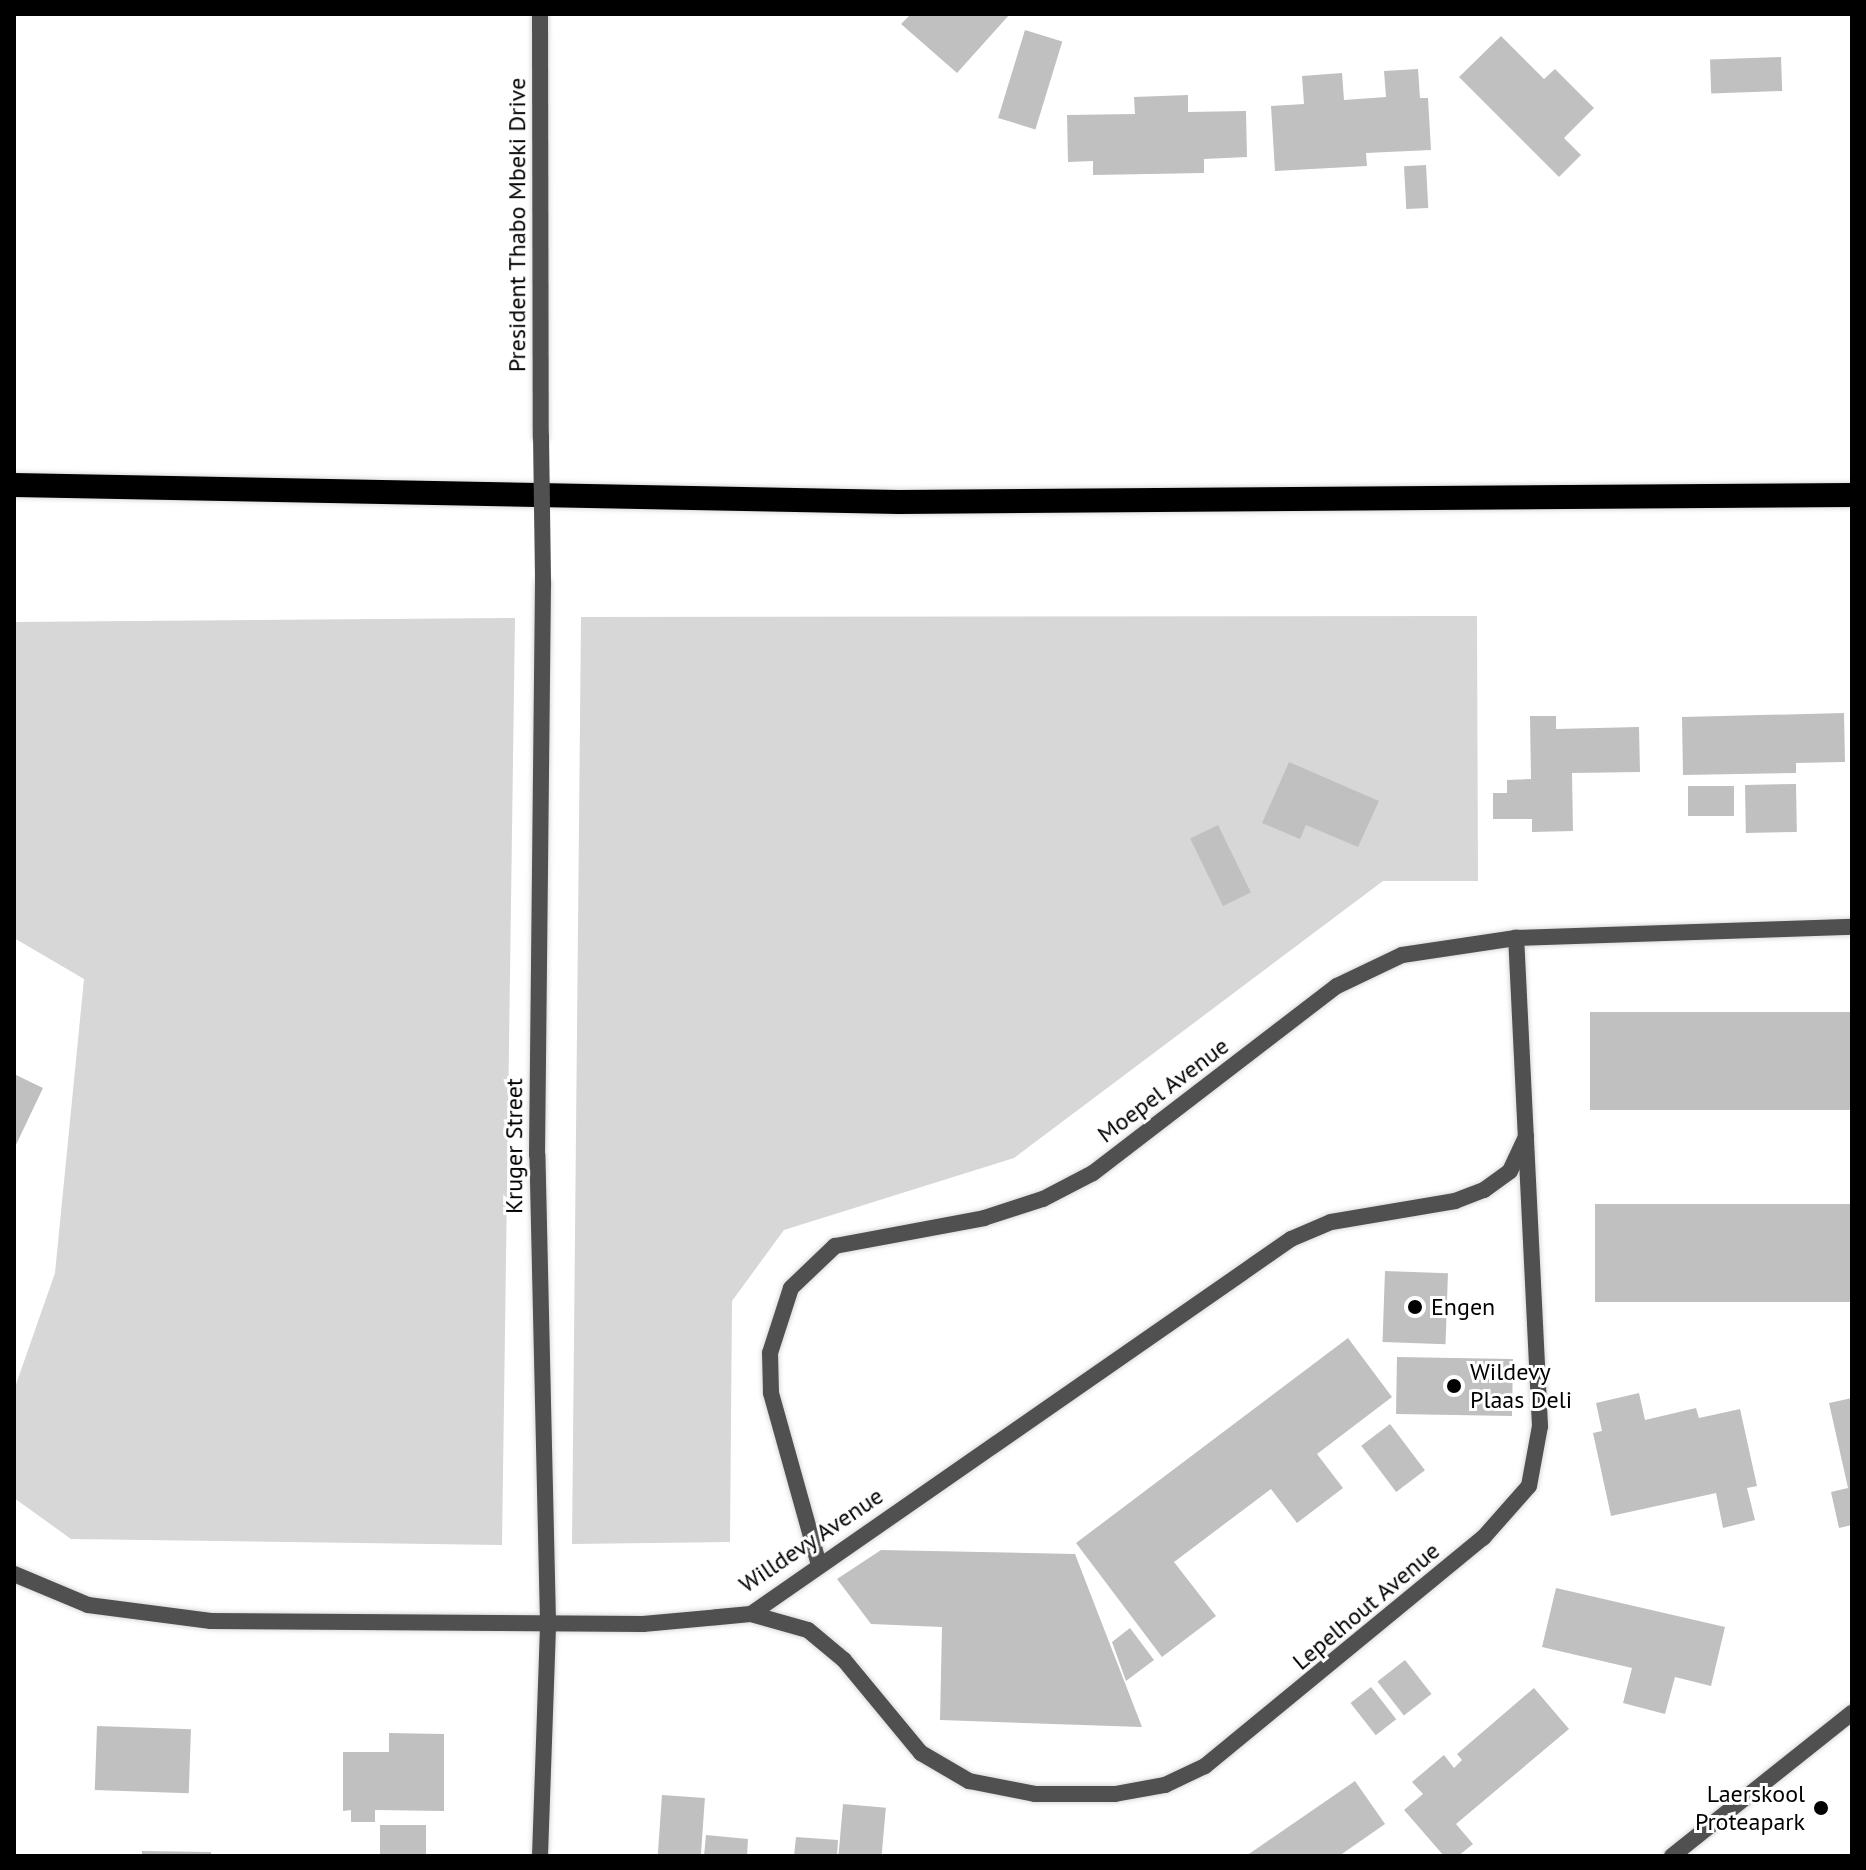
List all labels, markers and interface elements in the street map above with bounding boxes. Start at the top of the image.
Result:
street label: President Thabo Mbeki Drive [503,77,531,373]
street label: Moepel Avenue [1091,1031,1235,1149]
street label: Kruger Street [500,1078,528,1214]
place label: Engen [1431,1293,1495,1321]
marker: Engen [1406,1298,1424,1316]
place label: Wildevy Plaas Deli [1470,1358,1572,1414]
marker: Wildevy Plaas Deli [1445,1377,1463,1395]
street label: Willdevy Avenue [733,1481,889,1599]
street label: Lepelhout Avenue [1286,1536,1446,1676]
place label: Laerskool Proteapark [1695,1780,1805,1836]
marker: Laerskool Proteapark [1812,1799,1830,1817]

